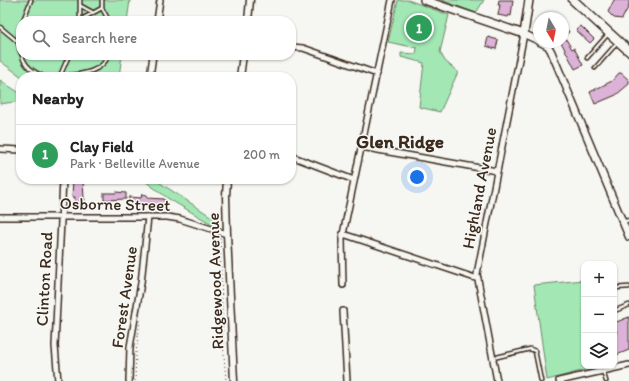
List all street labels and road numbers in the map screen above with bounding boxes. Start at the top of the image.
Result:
street label: Highland Avenue [457,126,501,250]
street label: Osborne Street [59,193,171,215]
street label: Ridgewood Avenue [203,212,227,350]
street label: Clinton Road [32,231,56,327]
street label: Forest Avenue [107,245,141,349]

